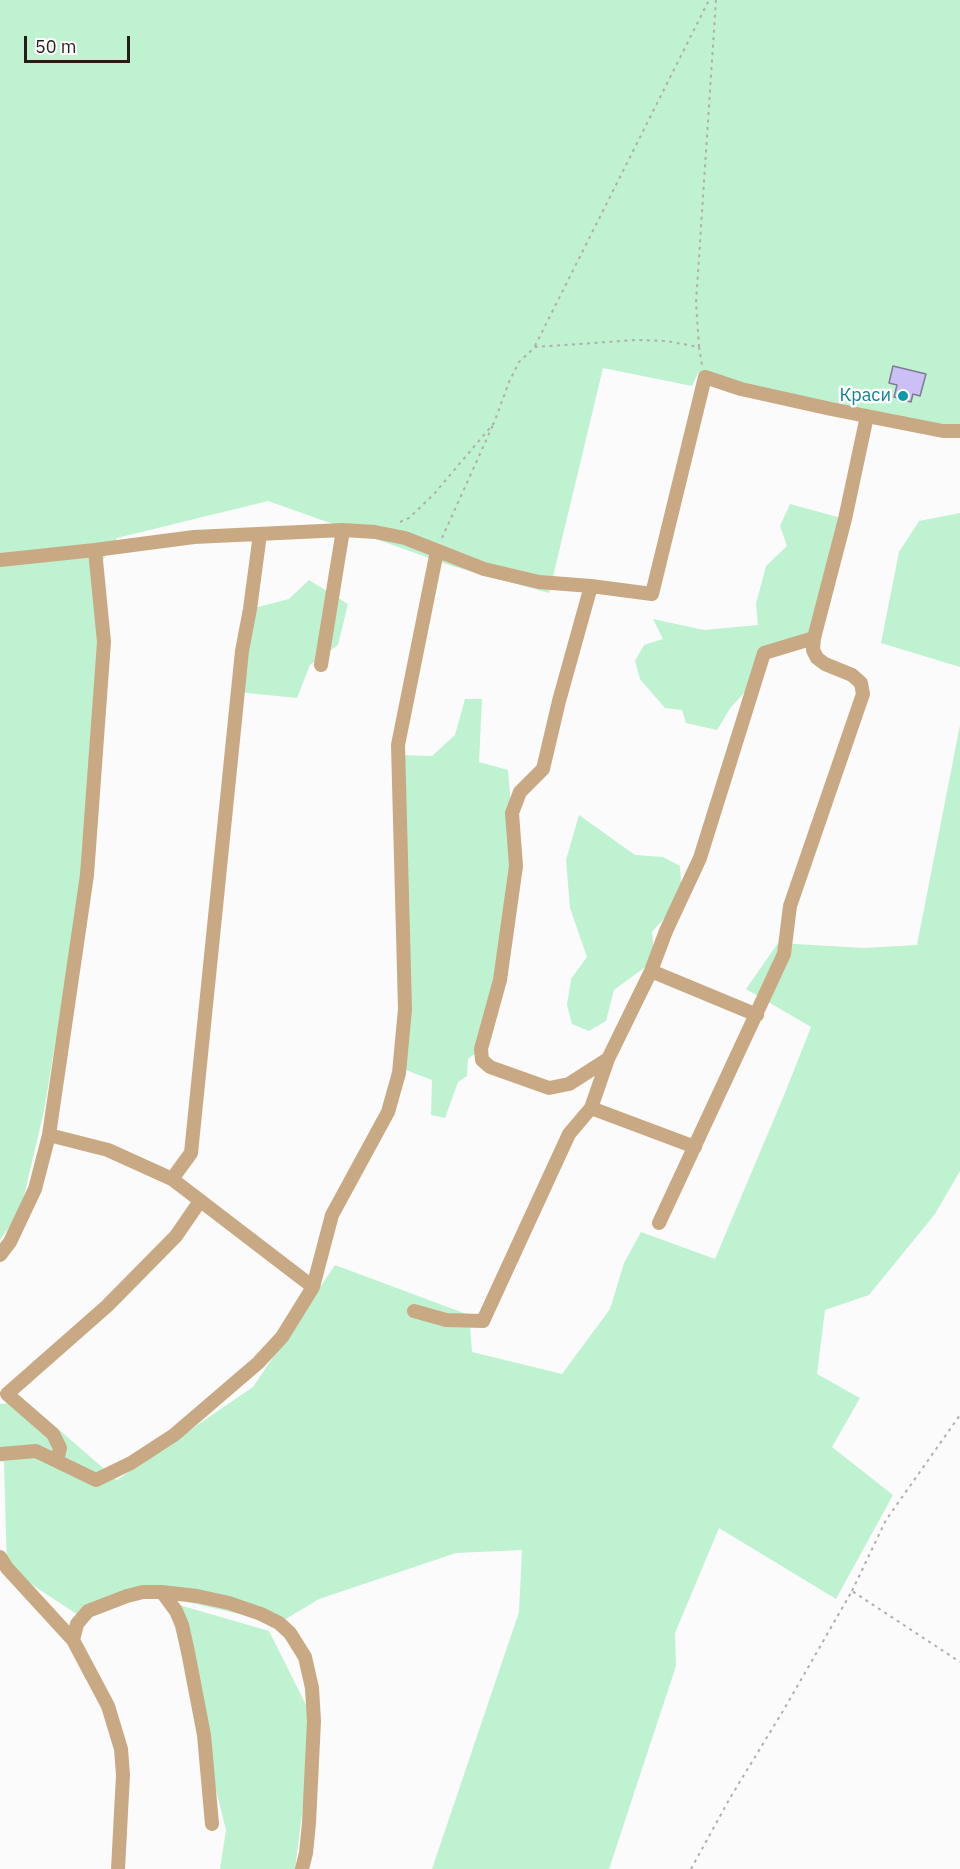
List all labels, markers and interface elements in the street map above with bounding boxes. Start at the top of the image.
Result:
scale bar [27,24,134,62]
text: 50 m [35,35,77,58]
place label: Краси [839,385,891,407]
marker: Краси [896,389,910,403]

